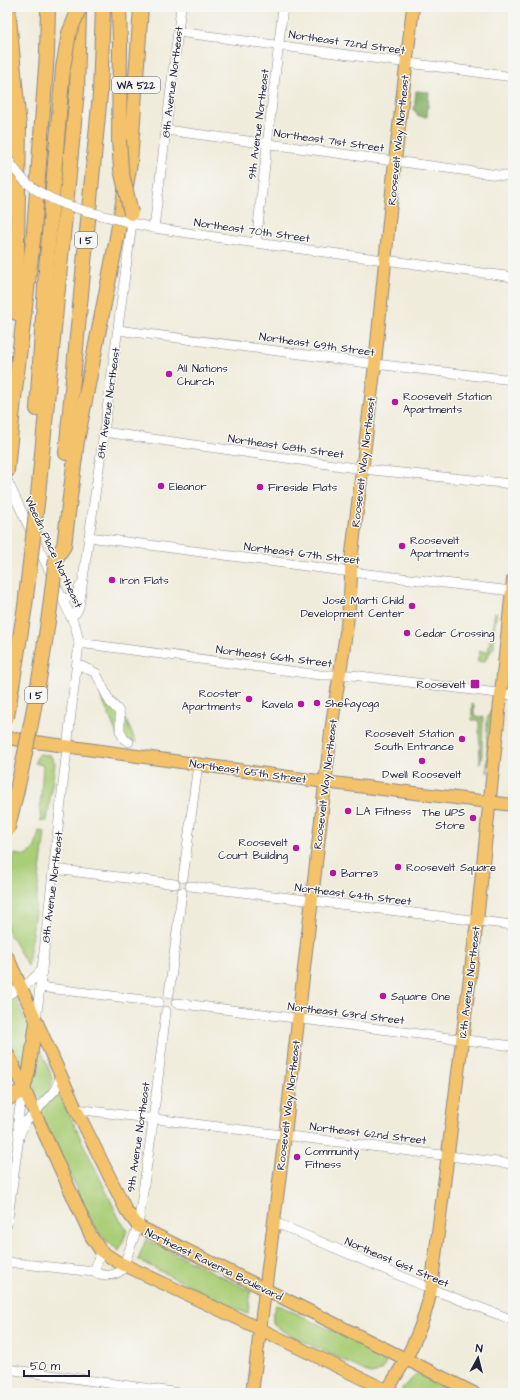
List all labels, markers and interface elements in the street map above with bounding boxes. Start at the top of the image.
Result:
street label: 8th Avenue Northeast [158,25,187,139]
street label: Northeast 72nd Street [288,27,407,58]
street label: 9th Avenue Northeast [244,67,273,180]
street label: Roosevelt Way Northeast [384,74,414,206]
road number: WA 522 [112,77,160,93]
street label: Northeast 71st Street [273,125,386,156]
street label: Northeast 70th Street [193,215,311,246]
road number: I 5 [75,232,97,248]
street label: Northeast 69th Street [258,329,376,360]
street label: 8th Avenue Northeast [93,346,124,460]
place label: All Nations Church [177,361,228,389]
marker: All Nations Church [164,369,174,379]
place label: Roosevelt Station Apartments [403,389,492,417]
street label: Roosevelt Way Northeast [348,396,380,528]
marker: Roosevelt Station Apartments [390,397,400,407]
street label: Northeast 68th Street [227,431,346,462]
place label: Eleanor [169,479,207,494]
place label: Fireside Flats [268,480,338,495]
marker: Eleanor [156,481,166,491]
marker: Fireside Flats [255,482,265,492]
street label: Weedin Place Northeast [21,494,86,611]
place label: Roosevelt Apartments [410,533,470,561]
street label: Northeast 67th Street [243,539,361,568]
marker: Roosevelt Apartments [397,541,407,551]
place label: Iron Flats [120,573,169,588]
marker: Iron Flats [107,575,117,585]
place label: José Martí Child Development Center [301,593,404,621]
marker: José Martí Child Development Center [407,601,417,611]
place label: Cedar Crossing [415,626,495,642]
marker: Cedar Crossing [402,628,412,638]
street label: Northeast 66th Street [215,642,333,671]
place label: Roosevelt [416,677,467,692]
marker: Roosevelt [469,678,481,690]
place label: Rooster Apartments [182,686,241,714]
road number: I 5 [25,687,47,703]
marker: Rooster Apartments [244,694,254,704]
place label: Shefayoga [325,696,379,712]
place label: Kavela [262,697,293,712]
marker: Shefayoga [312,698,322,708]
marker: Kavela [296,699,306,709]
street label: Roosevelt Way Northeast [310,718,342,850]
place label: Roosevelt Station South Entrance [365,726,454,754]
marker: Roosevelt Station South Entrance [457,734,467,744]
street label: Northeast 65th Street [189,756,308,787]
marker: Dwell Roosevelt [417,756,427,766]
place label: Dwell Roosevelt [382,767,462,782]
place label: LA Fitness [356,804,412,819]
place label: The UPS Store [422,805,465,833]
marker: LA Fitness [343,806,353,816]
marker: The UPS Store [468,813,478,823]
street label: 8th Avenue Northeast [38,830,67,944]
place label: Roosevelt Court Building [218,835,289,864]
marker: Roosevelt Court Building [291,843,301,853]
place label: Roosevelt Square [406,860,496,875]
marker: Roosevelt Square [393,862,403,872]
place label: Barre3 [341,866,379,881]
marker: Barre3 [328,868,338,878]
street label: Northeast 64th Street [294,880,413,909]
street label: 12th Avenue Northeast [455,925,484,1039]
place label: Square One [391,989,450,1004]
marker: Square One [378,991,388,1001]
street label: Northeast 63rd Street [287,999,406,1028]
street label: Roosevelt Way Northeast [273,1039,305,1171]
street label: 9th Avenue Northeast [123,1080,154,1193]
street label: Northeast 62nd Street [309,1119,428,1148]
place label: Community Fitness [305,1144,359,1172]
marker: Community Fitness [292,1152,302,1162]
street label: Northeast Ravenna Boulevard [142,1225,285,1305]
street label: Northeast 61st Street [343,1234,452,1291]
north arrow [458,1338,498,1378]
text: N [475,1341,484,1356]
scale bar [24,1352,89,1378]
text: 50 m [30,1358,61,1375]

